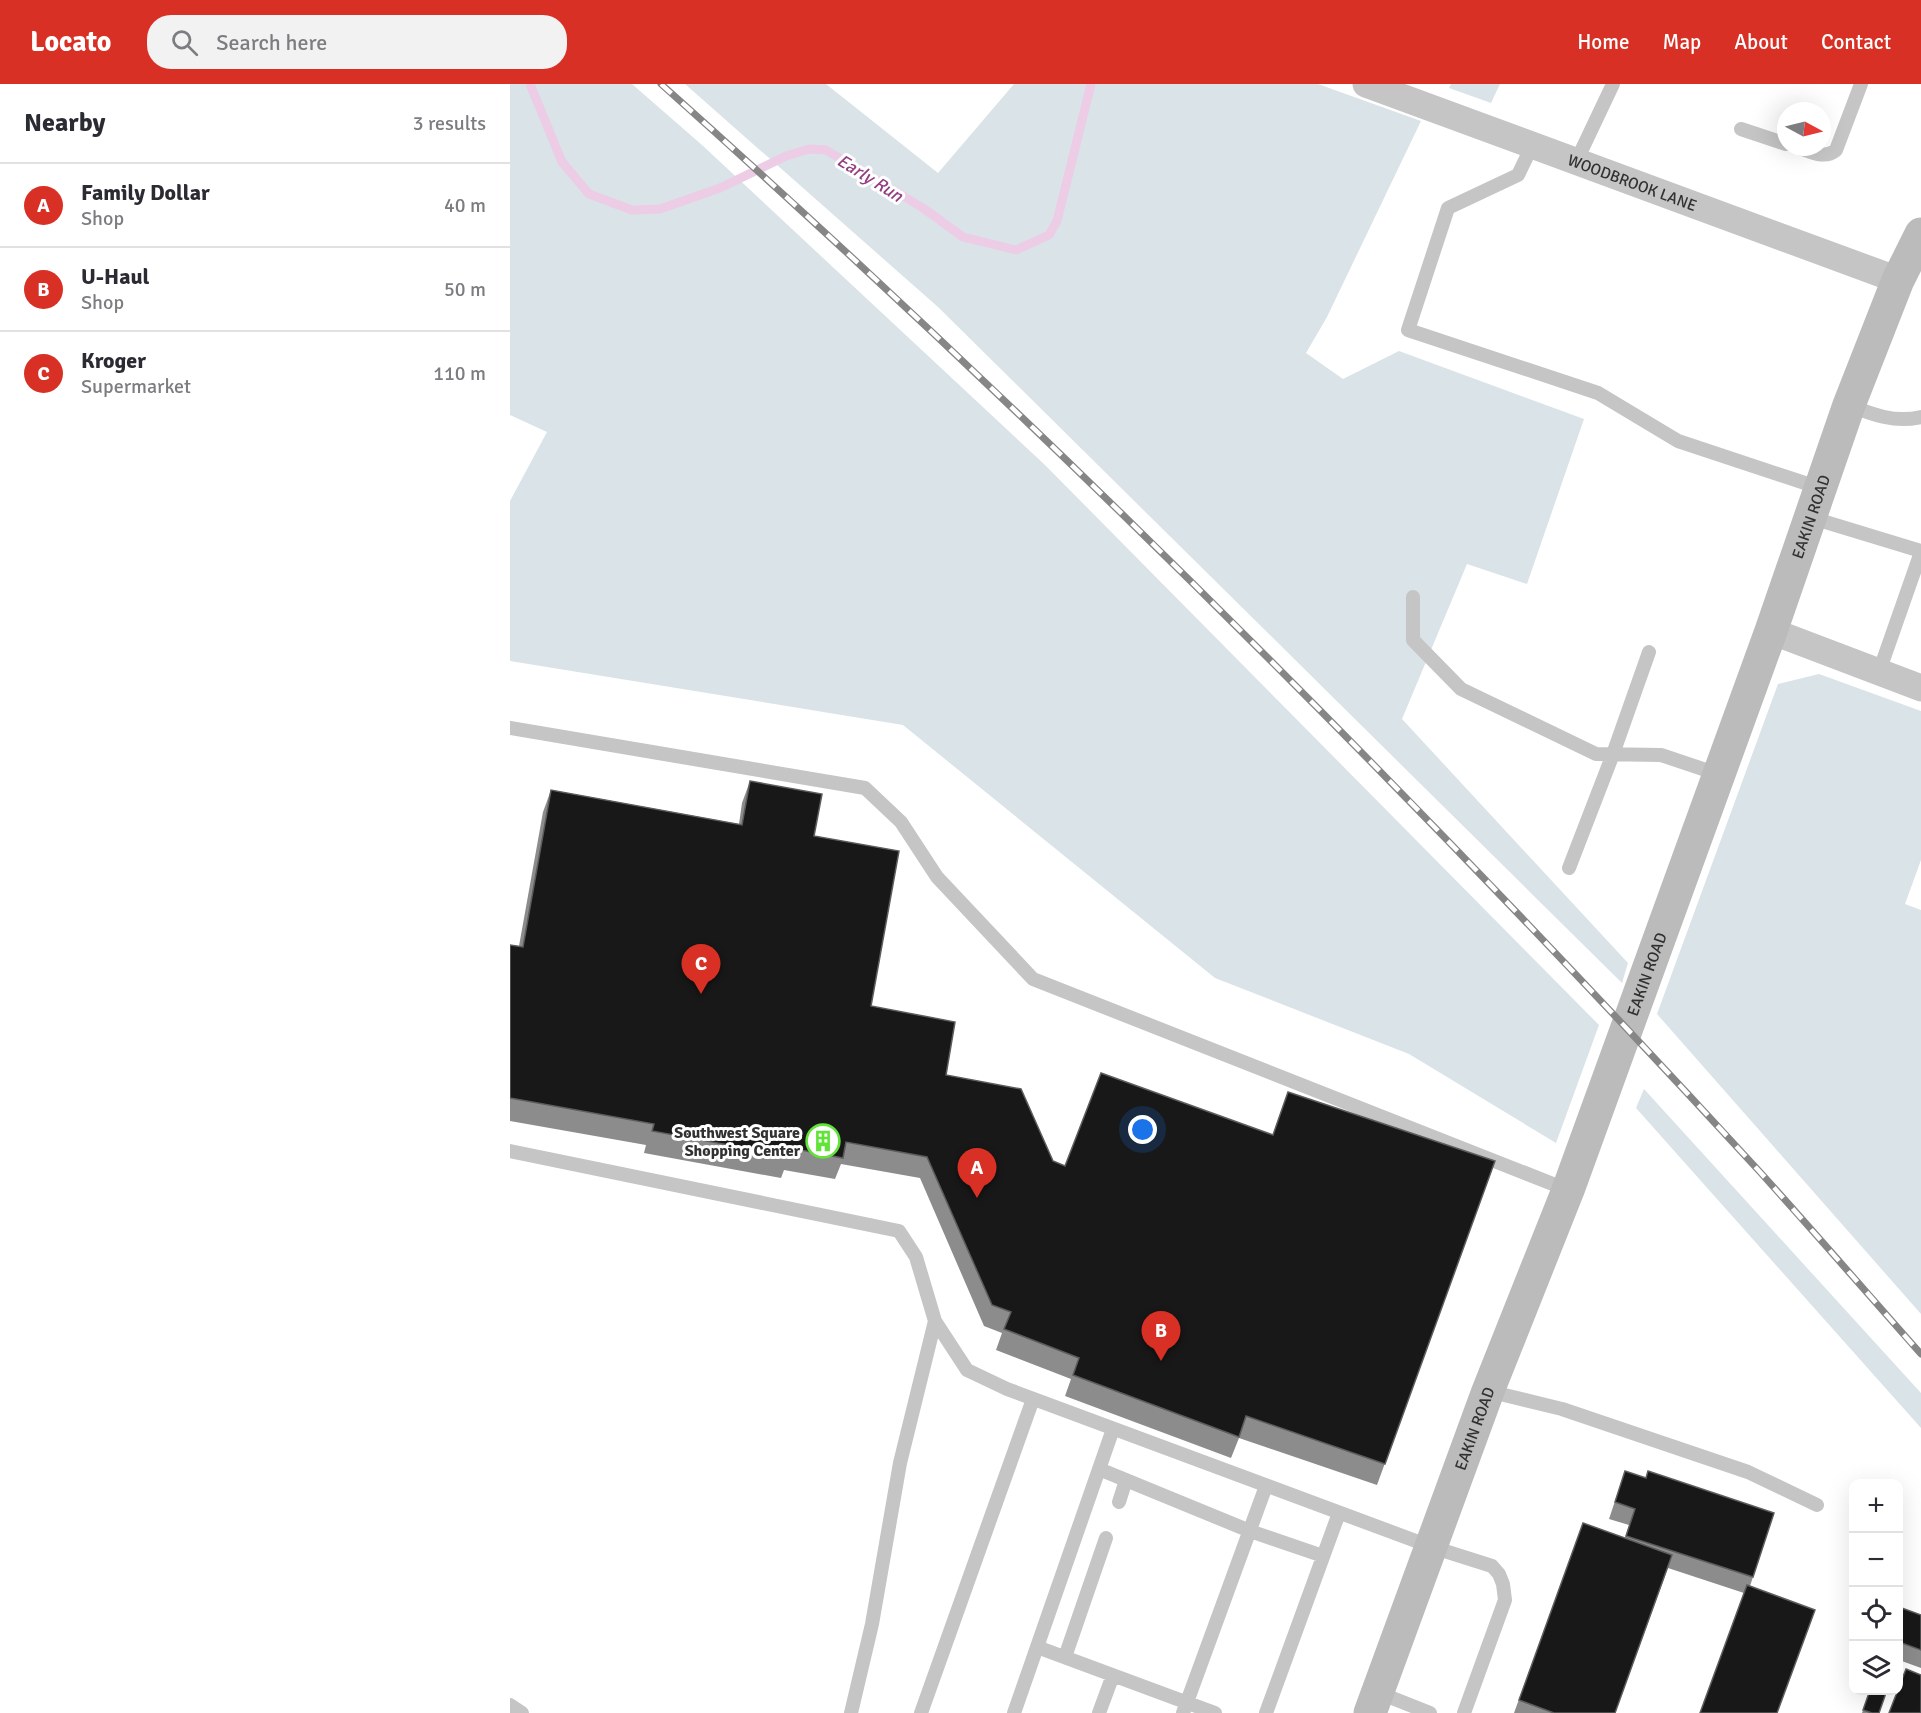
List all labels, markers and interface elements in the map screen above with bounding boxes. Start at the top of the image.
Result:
search box [147,15,567,69]
text: Locato [30,25,111,59]
icon: search [168,26,201,59]
text: Search here [216,29,327,56]
text: Home [1577,29,1630,55]
text: Map [1663,29,1701,55]
text: About [1734,29,1788,55]
text: Contact [1821,29,1891,55]
north arrow [1777,102,1831,156]
text: Nearby [24,107,105,139]
text: 3 results [413,111,486,136]
water label: Early Run [833,149,908,207]
street label: WOODBROOK LANE [1565,150,1699,216]
text: Family Dollar [81,179,210,206]
text: A [37,193,50,218]
text: 40 m [444,193,486,218]
text: Shop [81,206,124,231]
text: U-Haul [81,263,149,290]
text: B [37,277,50,302]
text: 50 m [444,277,486,302]
text: Shop [81,290,124,315]
text: Kroger [81,347,146,374]
text: C [37,361,50,386]
text: 110 m [433,361,486,386]
text: Supermarket [81,374,191,399]
street label: EAKIN ROAD [1788,472,1835,562]
street label: EAKIN ROAD [1623,930,1672,1019]
pin: C [682,944,720,994]
your location [1128,1115,1157,1144]
place label: Southwest Square Shopping Center [674,1123,801,1161]
building icon: Southwest Square Shopping Center [805,1123,841,1159]
pin: A [958,1148,996,1198]
pin: B [1142,1312,1180,1361]
street label: EAKIN ROAD [1451,1384,1500,1473]
map controls [1849,1479,1903,1695]
button: + [1849,1479,1903,1533]
button: − [1849,1533,1903,1587]
button: locate [1849,1587,1903,1641]
button: layers [1849,1641,1903,1695]

